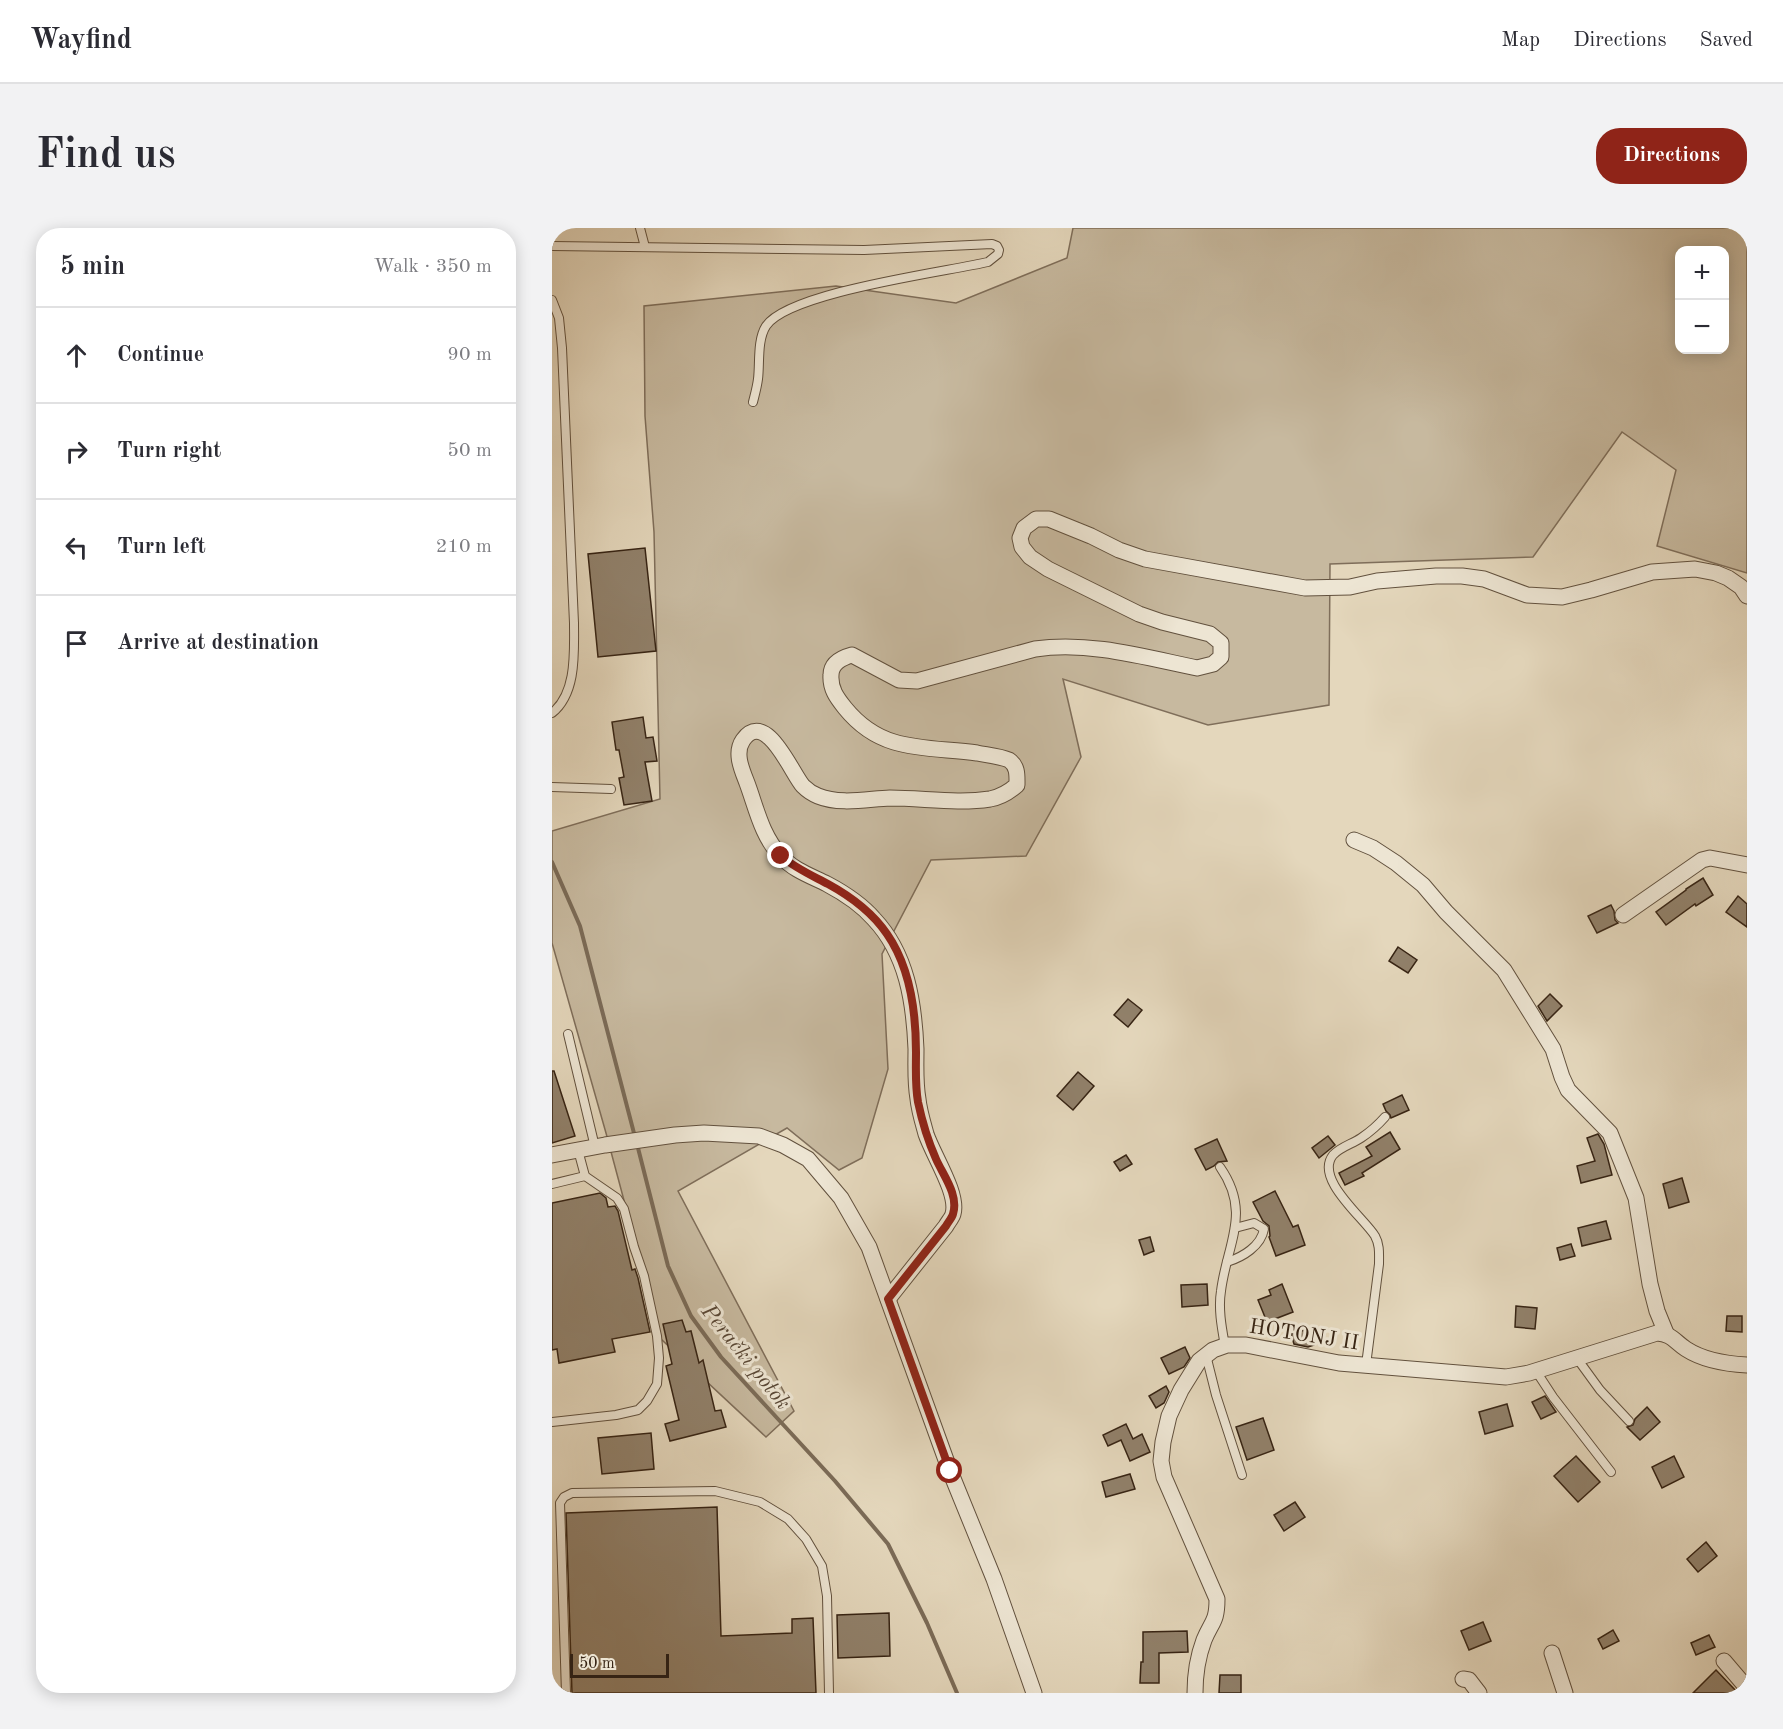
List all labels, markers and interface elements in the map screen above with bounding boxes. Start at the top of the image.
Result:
text: Wayfind [30,27,132,55]
text: Map [1501,30,1540,51]
text: Directions [1573,30,1667,51]
text: Saved [1700,30,1753,51]
button: Directions [1596,128,1747,184]
text: Find us [36,135,175,177]
map controls [1675,246,1729,354]
button: + [1675,246,1729,300]
text: 5 min [60,254,125,280]
text: Walk · 350 m [373,257,492,277]
button: − [1675,300,1729,354]
icon: ahead [60,339,93,372]
text: Continue [117,344,204,366]
text: 90 m [447,345,492,365]
icon: right [60,435,93,468]
text: Turn right [117,440,221,462]
text: 50 m [447,441,492,461]
icon: left [60,531,93,564]
text: Turn left [117,536,206,558]
text: 210 m [436,537,492,557]
icon: arrive [60,627,93,660]
text: Arrive at destination [117,632,319,654]
route end [767,842,793,868]
water label: Perački potok [696,1300,795,1414]
street label: HOTONJ II [1247,1316,1360,1355]
route start [936,1457,962,1483]
scale bar [570,1651,669,1678]
text: 50 m [579,1656,615,1672]

